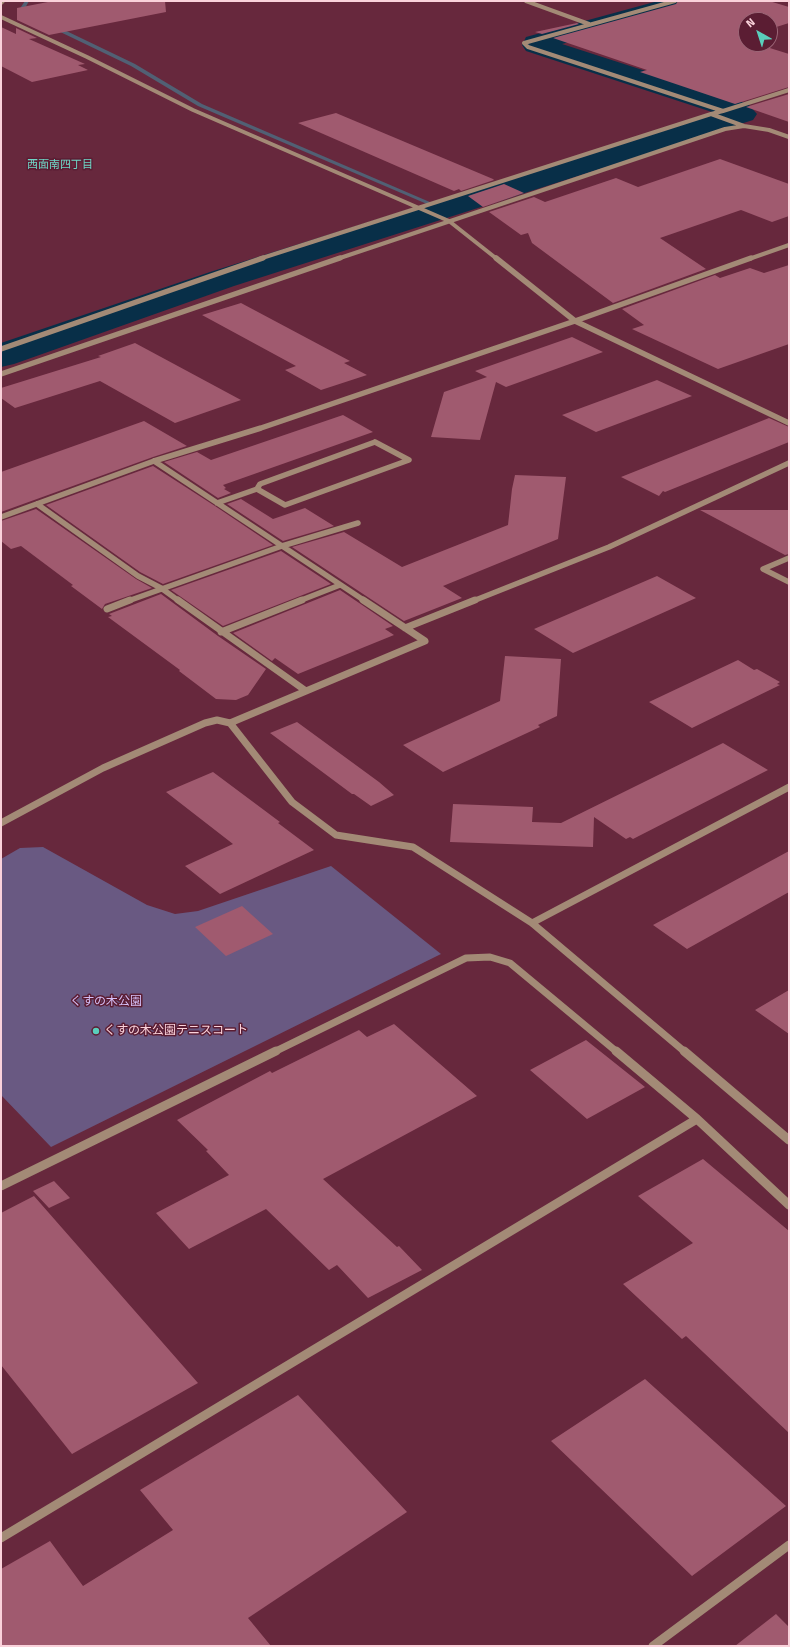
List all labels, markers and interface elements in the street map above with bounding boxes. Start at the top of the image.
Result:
north arrow [738,12,778,52]
text: N [744,16,758,30]
district label: 西面南四丁目 [27,158,93,172]
park label: くすの木公園 [70,995,142,1009]
place label: くすの木公園テニスコート [104,1024,248,1038]
marker: くすの木公園テニスコート [91,1026,101,1036]

